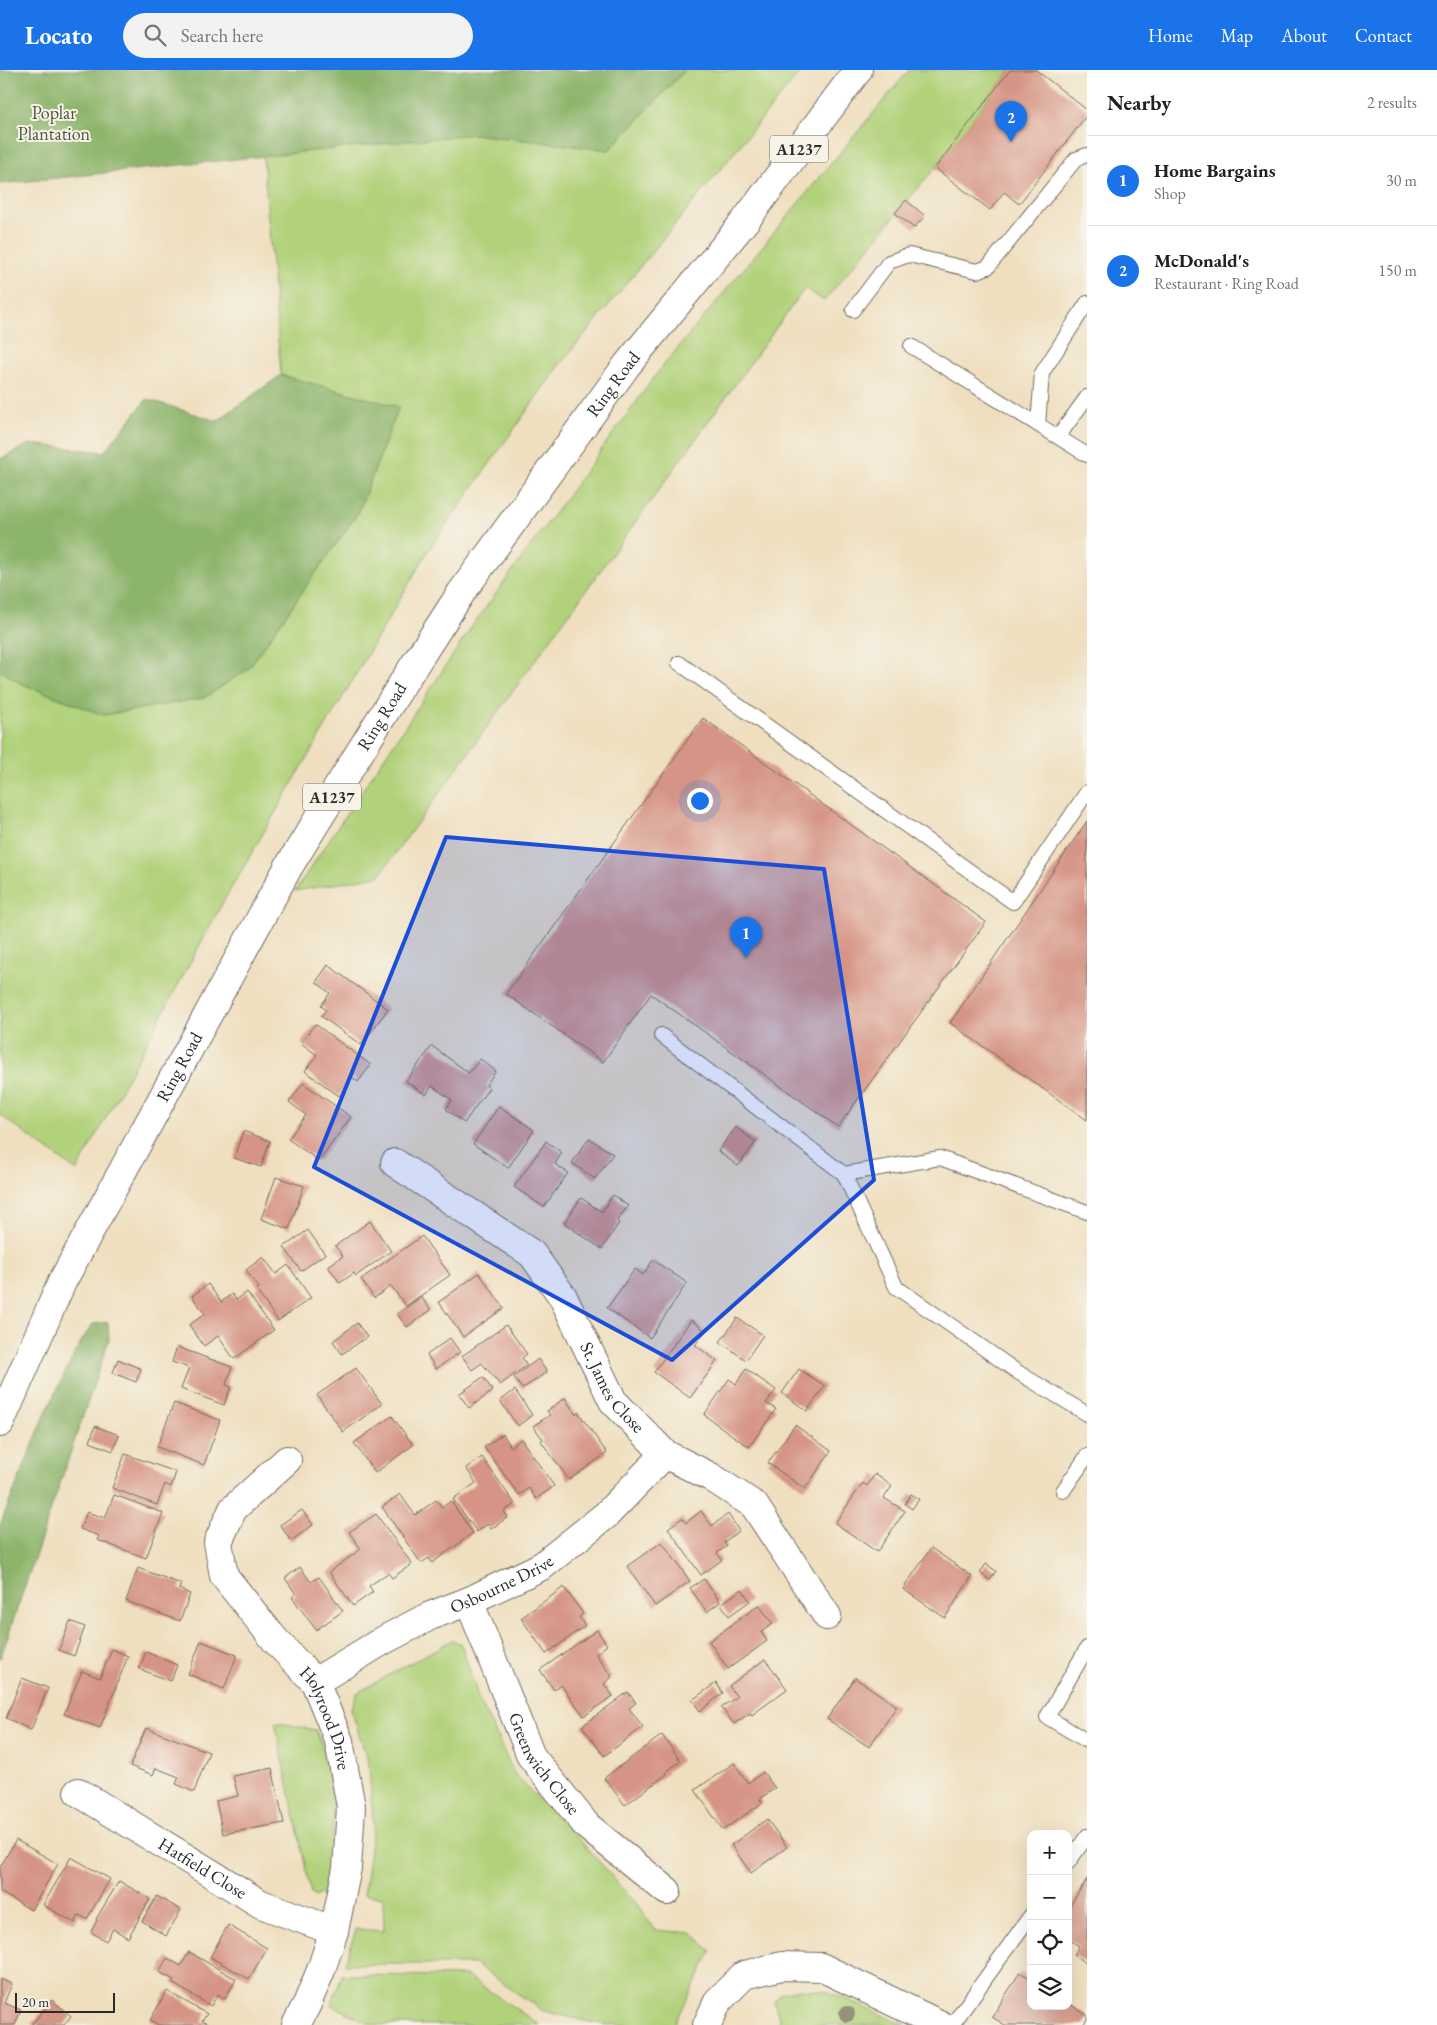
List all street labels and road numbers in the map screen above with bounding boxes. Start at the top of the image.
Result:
road number: A1237 [770,136,828,162]
street label: Ring Road [581,346,645,421]
street label: Ring Road [352,677,412,755]
road number: A1237 [303,784,361,810]
street label: Ring Road [151,1027,208,1106]
street label: St. James Close [575,1338,650,1438]
street label: Osbourne Drive [447,1549,558,1618]
street label: Holyrood Drive [295,1661,356,1772]
street label: Greenwich Close [504,1709,585,1819]
street label: Hatfield Close [154,1832,251,1904]

